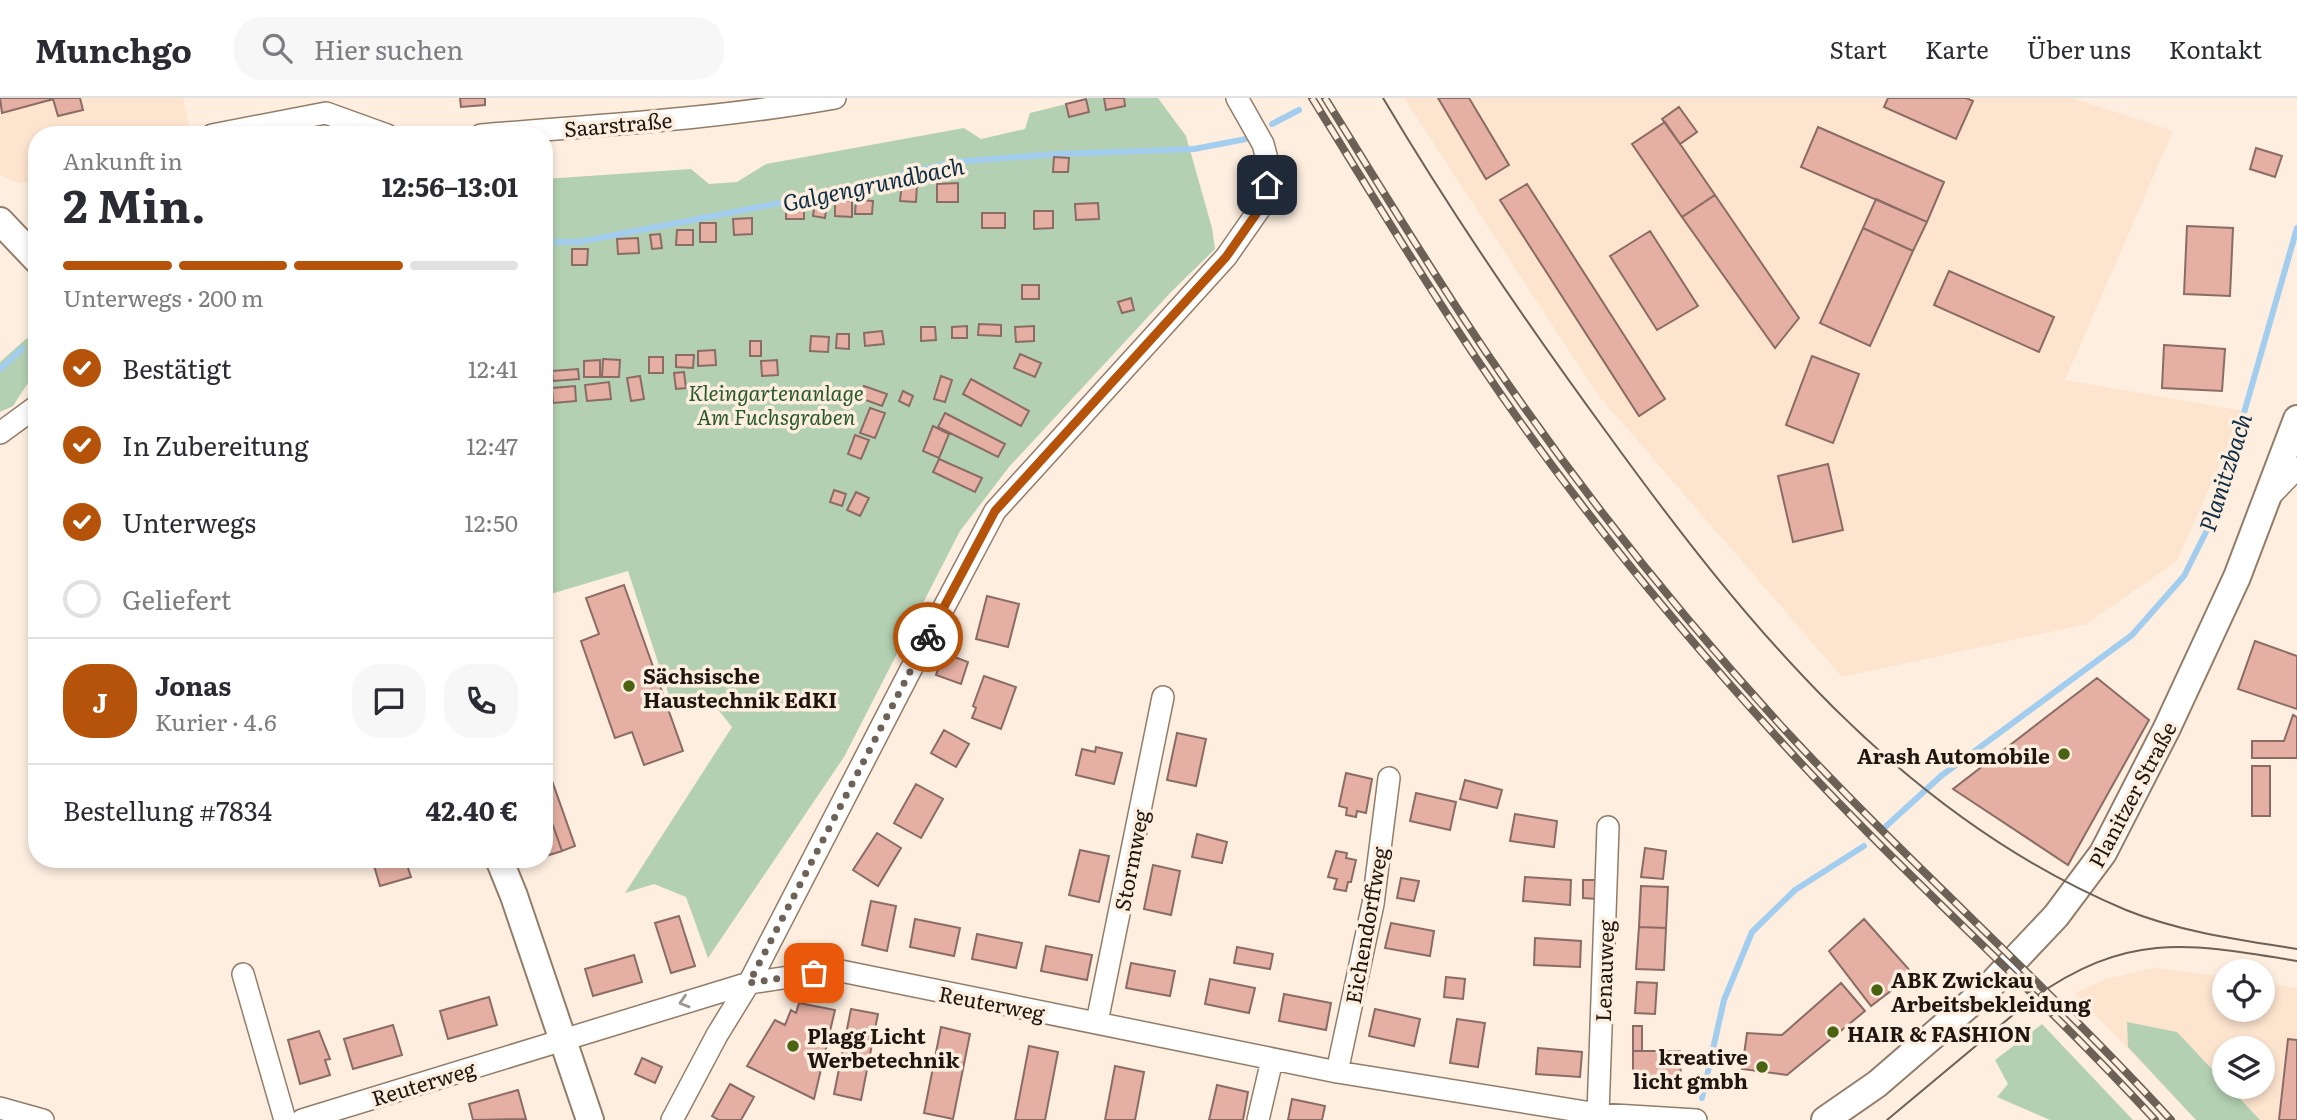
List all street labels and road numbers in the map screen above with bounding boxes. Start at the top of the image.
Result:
street label: Saarstraße [563,103,673,143]
street label: Planitzer Straße [2079,715,2183,872]
street label: Stormweg [1105,806,1155,913]
street label: Eichendorffweg [1336,844,1394,1006]
street label: Lenauweg [1586,919,1620,1023]
street label: Reuterweg [936,977,1048,1028]
street label: Reuterweg [367,1051,479,1113]

